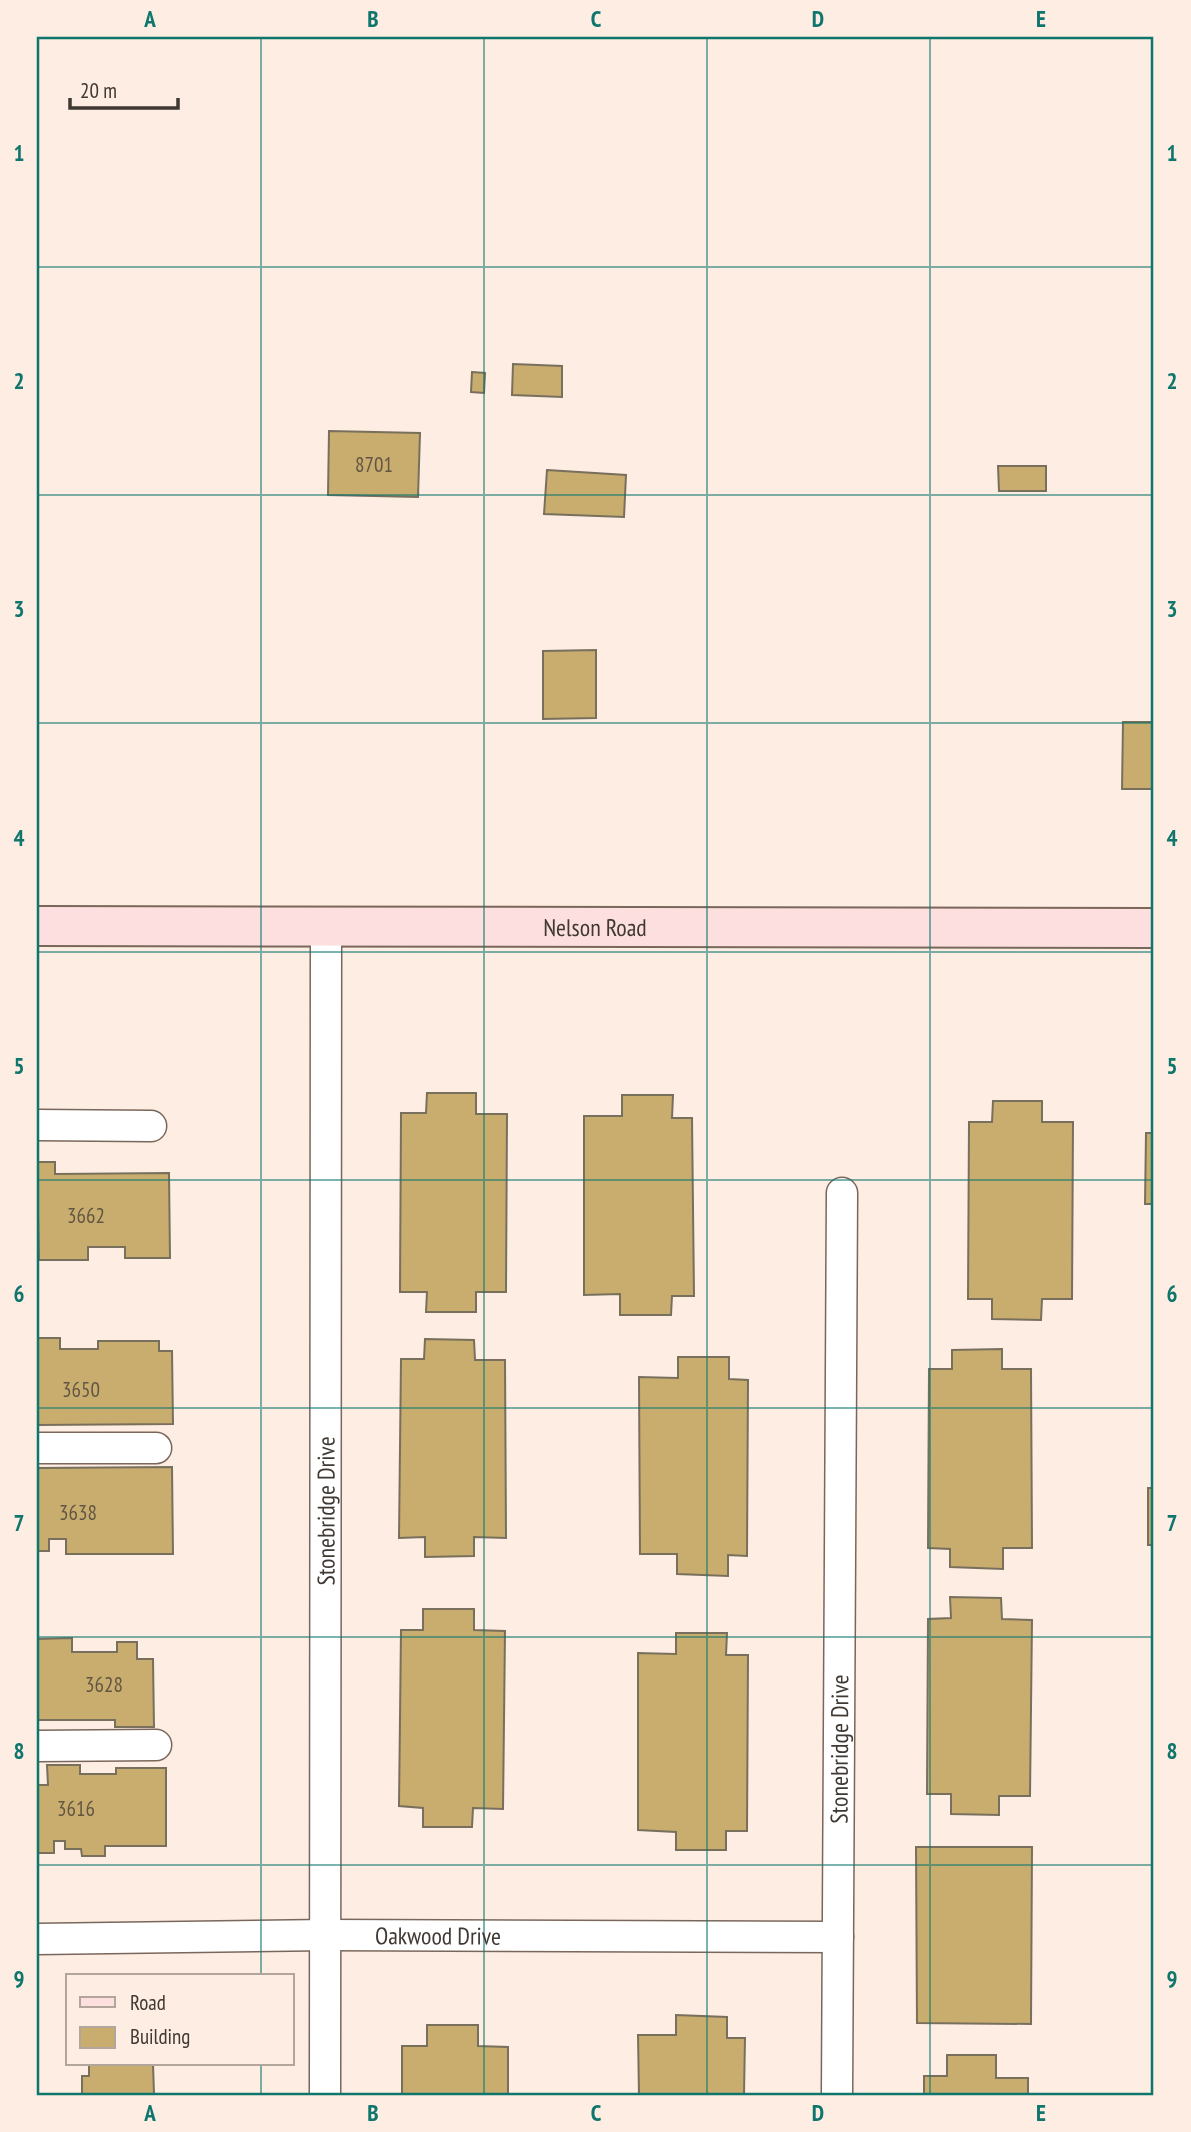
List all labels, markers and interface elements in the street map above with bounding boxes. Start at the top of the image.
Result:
text: A [143,4,156,33]
text: B [367,4,379,33]
text: C [591,4,602,33]
text: D [812,4,824,33]
text: E [1036,4,1046,33]
scale bar [70,66,178,110]
text: 20 m [80,77,117,104]
text: 1 [14,138,25,167]
text: 1 [1167,138,1178,167]
text: 2 [14,366,25,395]
text: 2 [1167,366,1178,395]
house number: 8701 [355,451,393,478]
text: 3 [14,594,25,623]
text: 3 [1167,594,1178,623]
text: 4 [14,823,25,852]
text: 4 [1167,823,1178,852]
street label: Nelson Road [543,911,647,943]
text: 5 [14,1051,25,1080]
text: 5 [1167,1051,1178,1080]
house number: 3662 [67,1202,105,1229]
text: 6 [14,1279,25,1308]
text: 6 [1167,1279,1178,1308]
house number: 3650 [62,1376,100,1403]
street label: Stonebridge Drive [310,1436,341,1586]
house number: 3638 [59,1499,97,1526]
text: 7 [14,1508,25,1537]
text: 7 [1167,1508,1178,1537]
house number: 3628 [85,1671,123,1698]
street label: Stonebridge Drive [823,1674,855,1824]
text: 8 [14,1736,25,1765]
text: 8 [1167,1736,1178,1765]
house number: 3616 [57,1795,95,1822]
street label: Oakwood Drive [375,1920,501,1951]
text: 9 [14,1964,25,1993]
text: 9 [1167,1964,1178,1993]
legend [66,1974,294,2066]
text: Road [130,1989,166,2016]
text: Building [130,2023,190,2050]
text: A [143,2098,156,2127]
text: B [367,2098,379,2127]
text: C [591,2098,602,2127]
text: D [812,2098,824,2127]
text: E [1036,2098,1046,2127]

